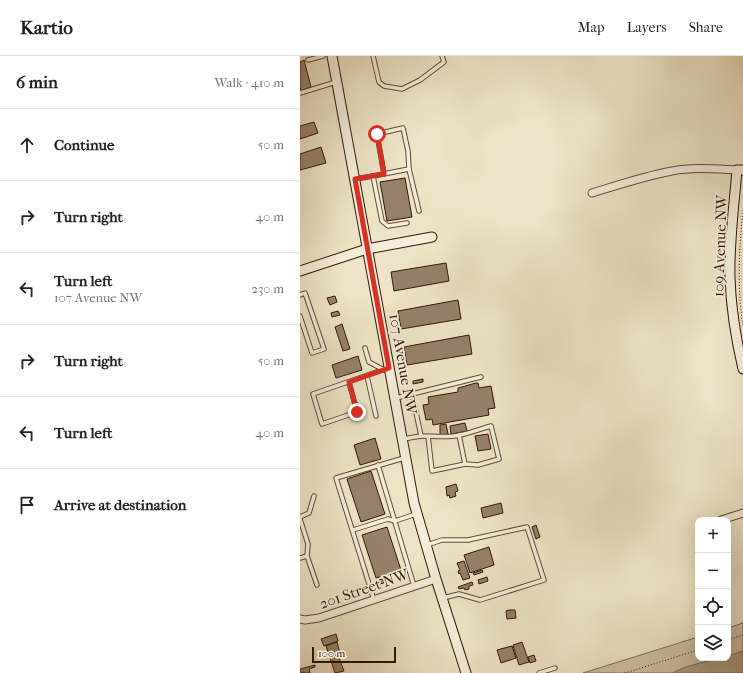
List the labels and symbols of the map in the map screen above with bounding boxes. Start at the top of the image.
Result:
route start [368,125,386,143]
street label: 109 Avenue NW [709,193,731,297]
street label: 107 Avenue NW [385,312,421,417]
route end [348,403,366,421]
street label: 201 Street NW [317,565,412,613]
scale bar [312,645,396,664]

